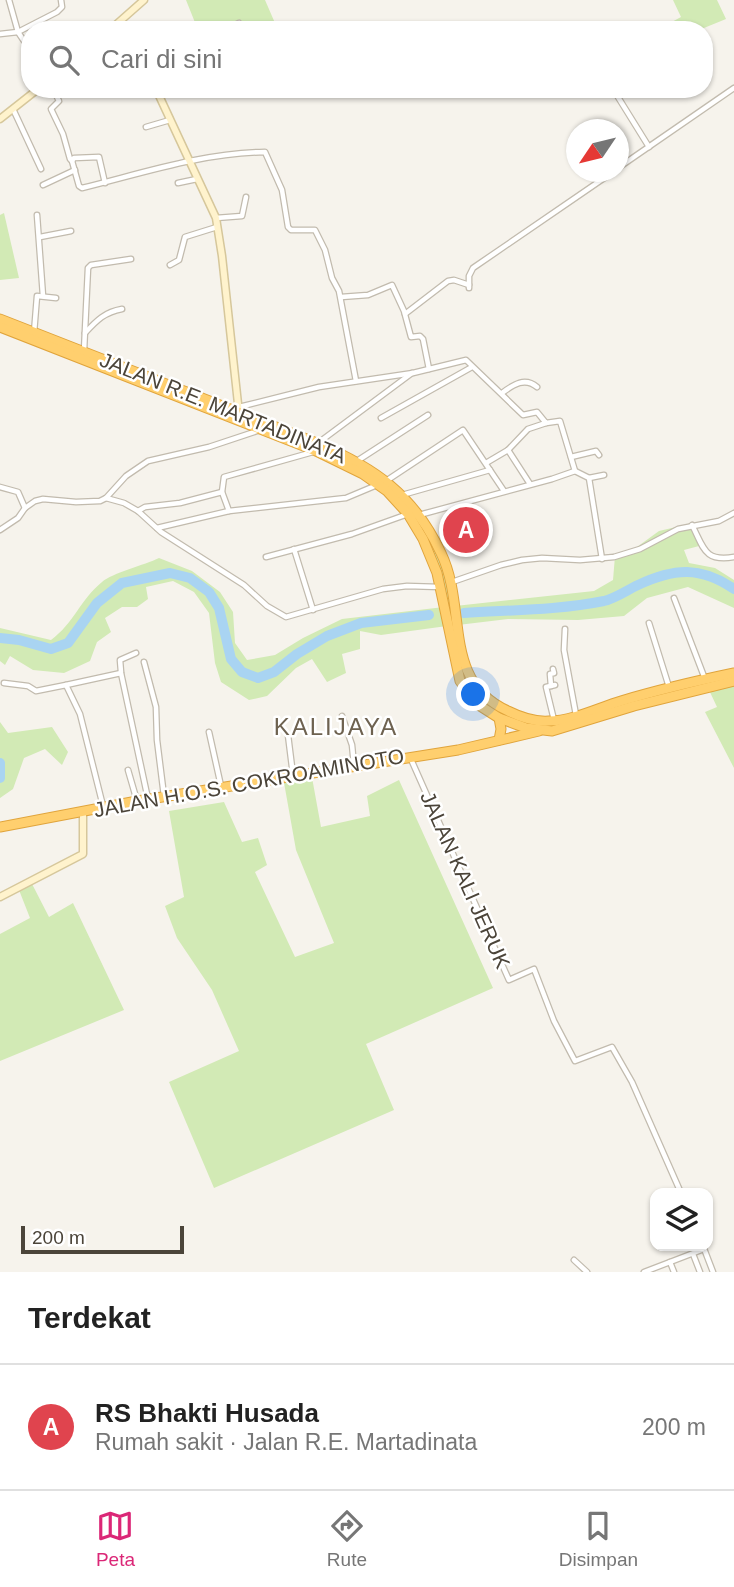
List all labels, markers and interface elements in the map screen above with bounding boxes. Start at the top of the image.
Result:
search box [21,21,713,98]
icon: search [45,41,83,79]
text: Cari di sini [101,44,222,74]
north arrow [566,119,629,182]
street label: JALAN R.E. MARTADINATA [97,348,350,468]
pin: A [443,504,489,556]
your location [456,677,490,711]
district label: KALIJAYA [274,713,398,740]
street label: JALAN H.O.S. COKROAMINOTO [92,744,406,821]
street label: JALAN KALI JERUK [416,788,515,972]
map controls [650,1188,713,1251]
button: layers [650,1188,713,1251]
scale bar [21,1223,184,1255]
text: 200 m [32,1227,85,1248]
text: Terdekat [28,1301,151,1334]
text: RS Bhakti Husada [95,1398,319,1428]
text: A [43,1414,59,1440]
text: 200 m [642,1414,706,1440]
text: Rumah sakit · Jalan R.E. Martadinata [95,1429,477,1455]
tab: Peta [96,1507,135,1571]
tab: Rute [327,1507,367,1571]
tab: Disimpan [559,1507,638,1571]

